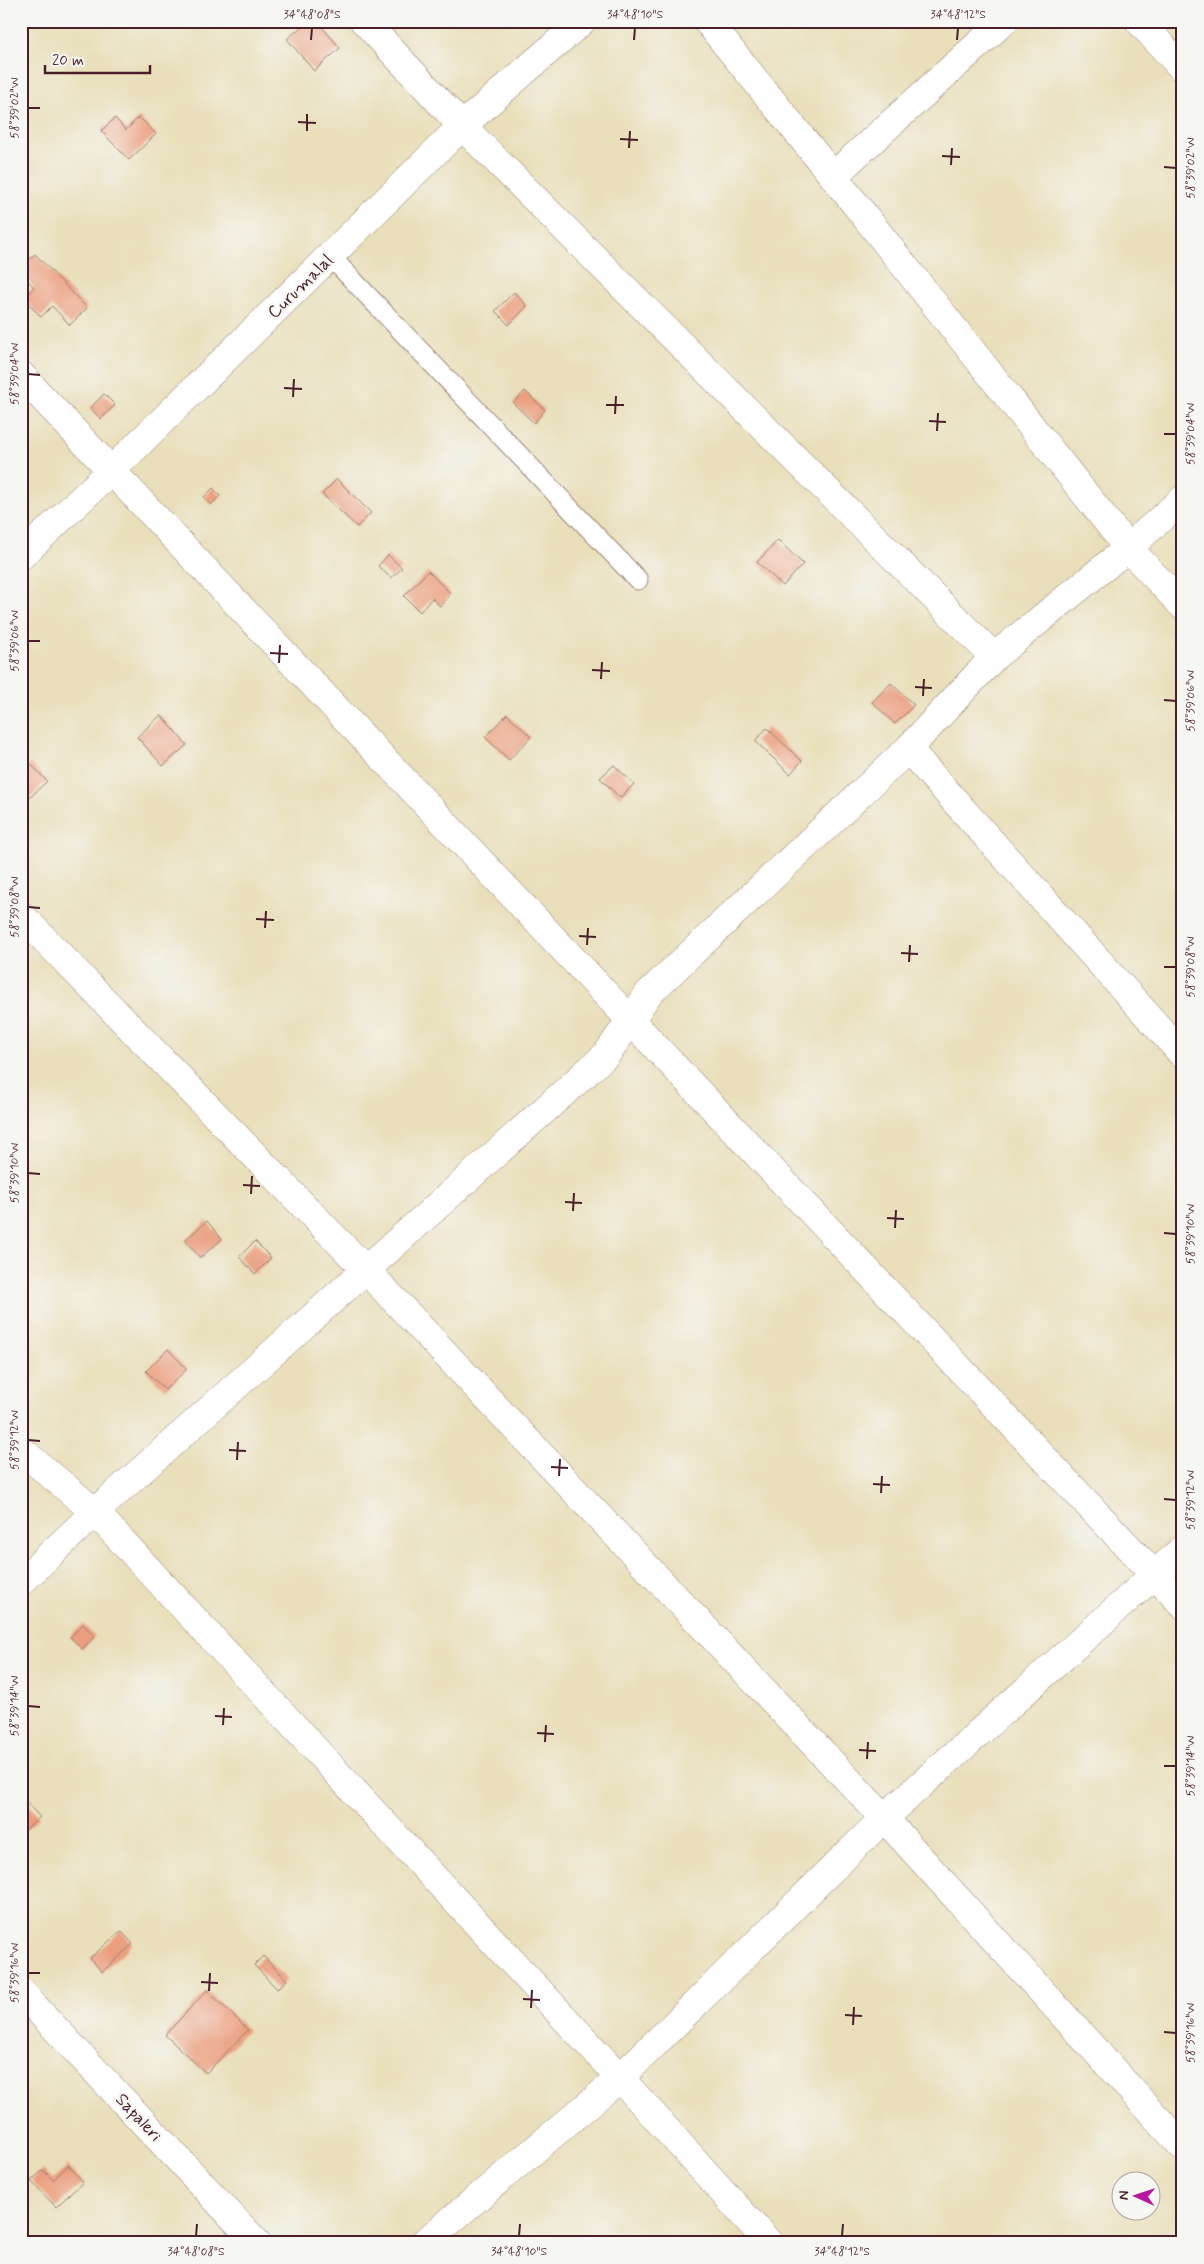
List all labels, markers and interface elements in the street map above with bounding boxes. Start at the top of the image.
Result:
text: 34°48'08"S [283,7,341,23]
text: 34°48'10"S [607,7,663,23]
text: 34°48'12"S [930,7,986,23]
scale bar [45,42,150,74]
text: 20 m [52,51,84,71]
text: 58°39'02"W [7,77,23,139]
text: 58°39'02"W [1183,137,1199,199]
street label: Curumalal [262,249,339,324]
text: 58°39'04"W [7,343,23,405]
text: 58°39'04"W [1183,403,1199,465]
text: 58°39'06"W [7,610,23,672]
text: 58°39'06"W [1183,670,1199,732]
text: 58°39'08"W [7,876,23,938]
text: 58°39'08"W [1183,936,1199,998]
text: 58°39'10"W [7,1143,23,1203]
text: 58°39'10"W [1183,1204,1199,1264]
text: 58°39'12"W [7,1410,23,1470]
text: 58°39'12"W [1183,1470,1199,1530]
text: 58°39'14"W [7,1675,23,1736]
text: 58°39'14"W [1183,1735,1199,1796]
text: 58°39'16"W [7,1943,23,2003]
text: 58°39'16"W [1183,2003,1199,2063]
street label: Sapaleri [110,2088,167,2147]
north arrow [1112,2172,1162,2222]
text: N [1115,2190,1133,2201]
text: 34°48'08"S [167,2244,225,2260]
text: 34°48'10"S [491,2244,547,2260]
text: 34°48'12"S [814,2244,870,2260]

